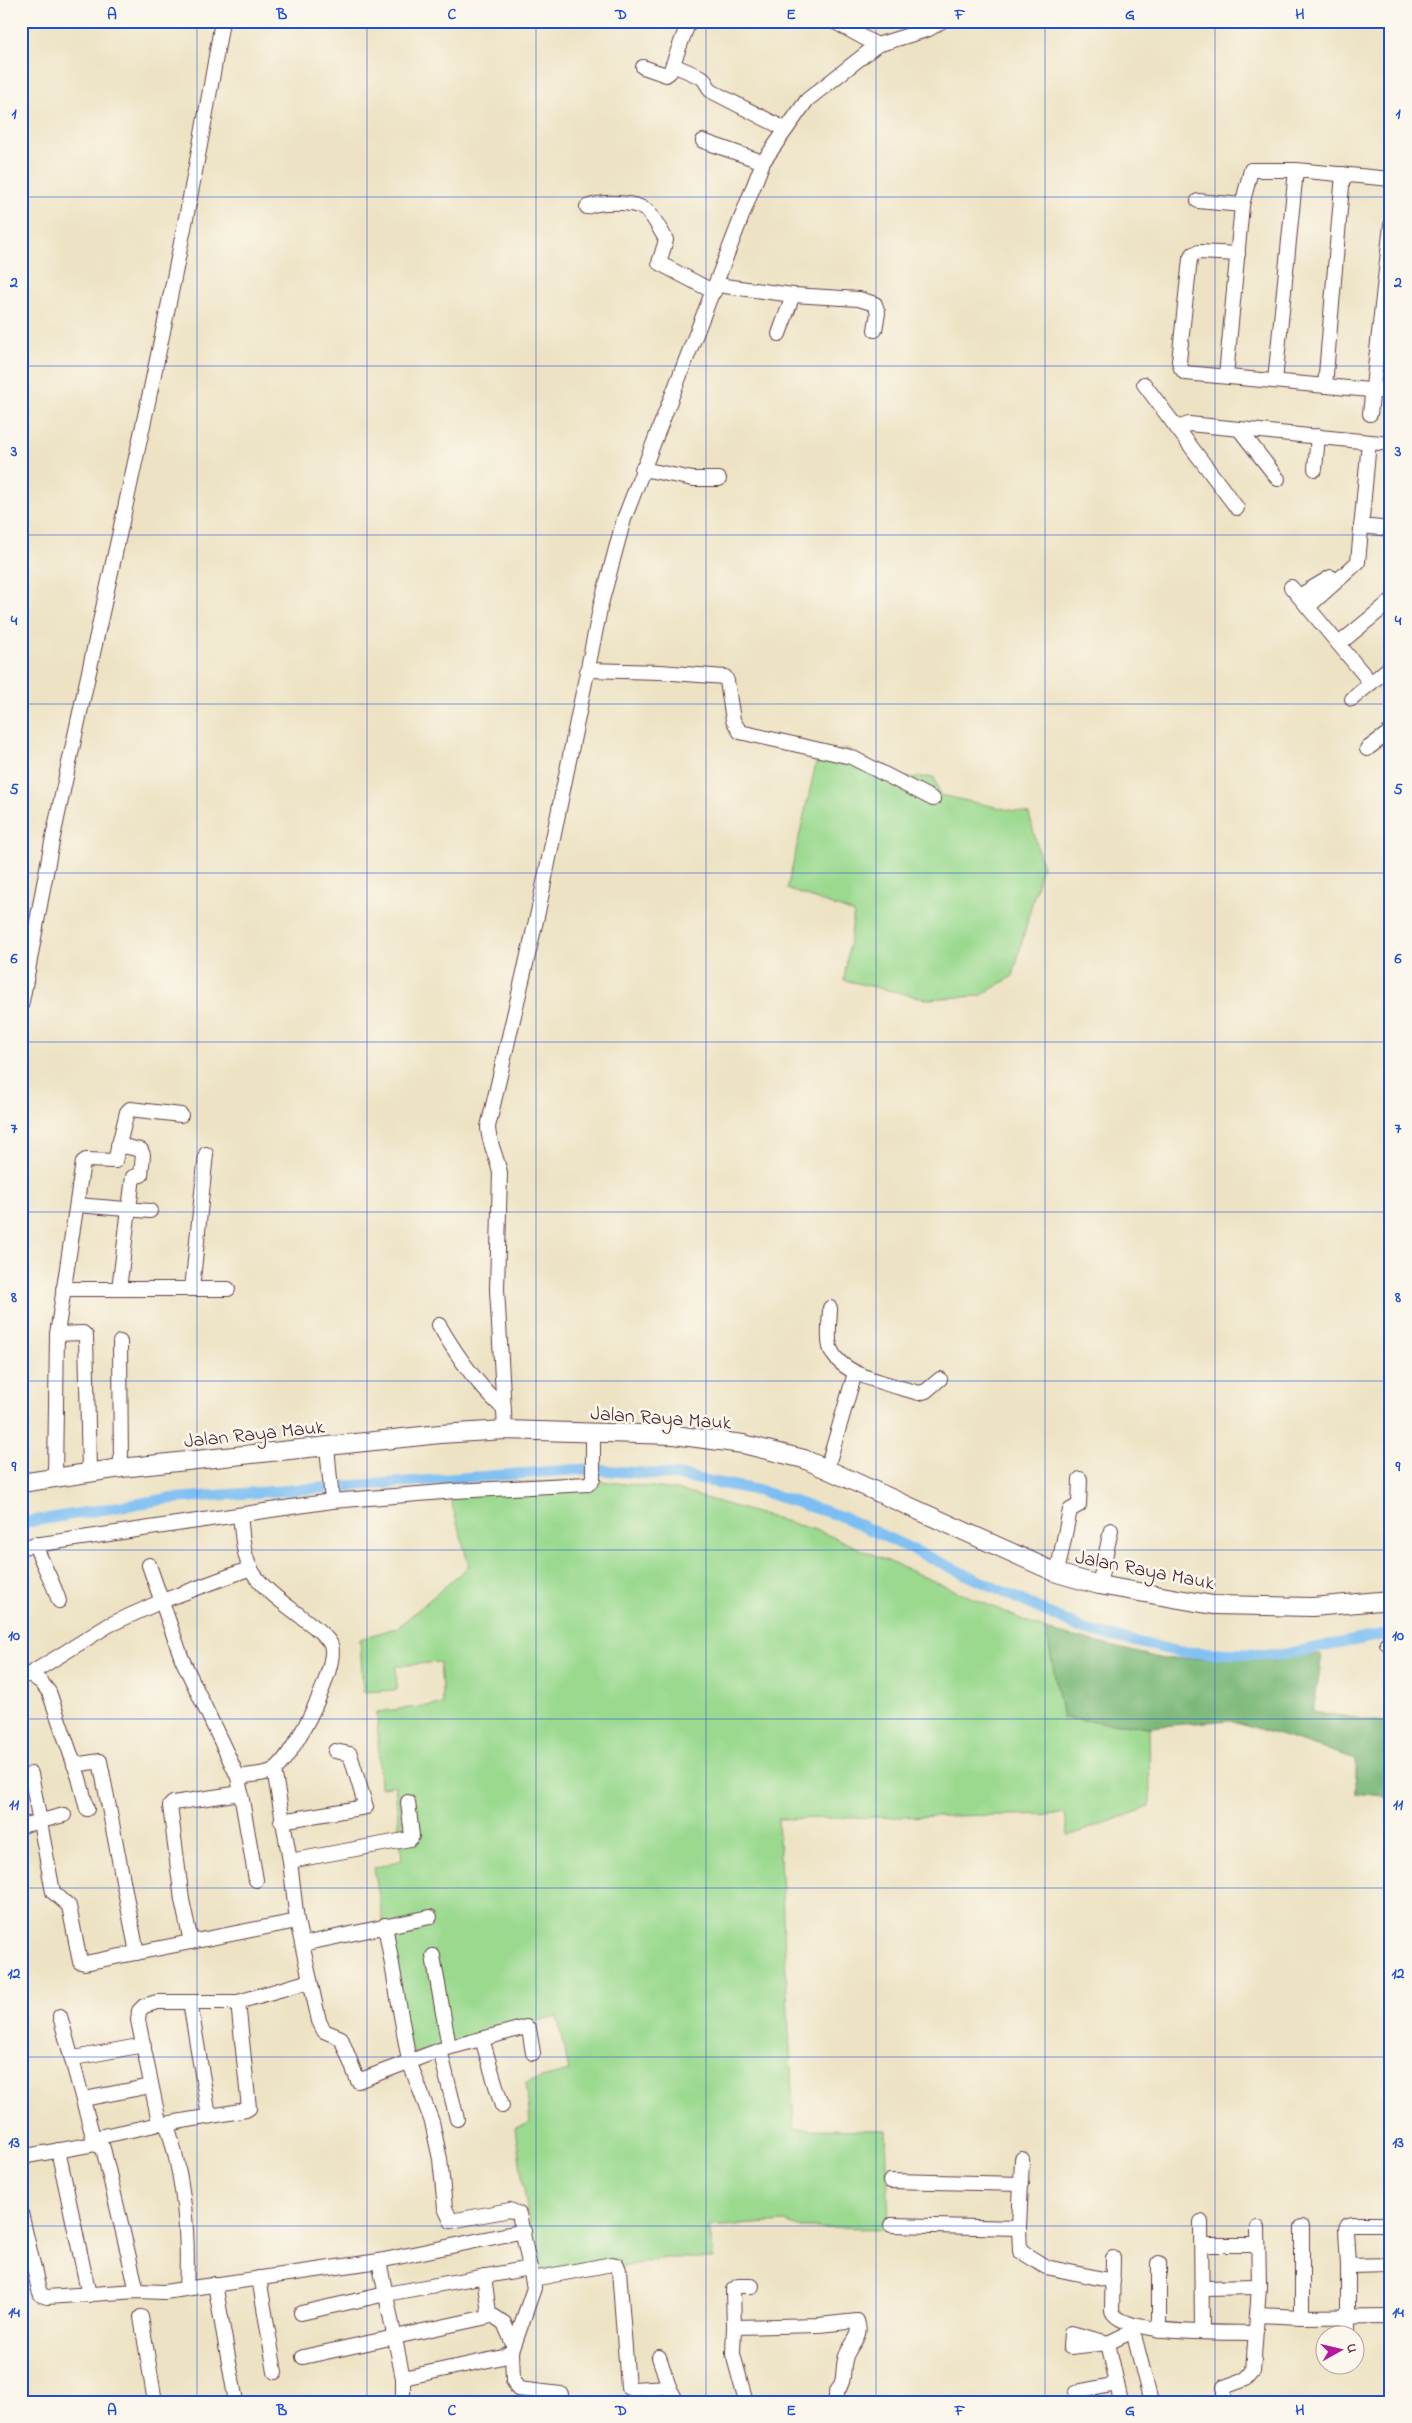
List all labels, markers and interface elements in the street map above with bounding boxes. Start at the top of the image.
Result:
text: A [107,3,117,27]
text: B [276,3,288,27]
text: C [448,3,457,27]
text: D [614,3,627,27]
text: E [786,3,796,27]
text: F [954,3,966,27]
text: G [1125,3,1135,27]
text: H [1295,3,1305,27]
text: 1 [11,102,17,126]
text: 1 [1395,102,1401,126]
text: 2 [9,271,18,295]
text: 2 [1393,271,1402,295]
text: 3 [10,440,18,464]
text: 3 [1394,440,1402,464]
text: 4 [10,609,18,633]
text: 4 [1394,609,1402,633]
text: 5 [9,778,19,802]
text: 5 [1393,778,1403,802]
text: 6 [9,947,18,971]
text: 6 [1393,947,1402,971]
text: 7 [11,1117,18,1141]
text: 7 [1395,1117,1402,1141]
text: 8 [10,1286,17,1310]
text: 8 [1394,1286,1401,1310]
street label: Jalan Raya Mauk [589,1400,733,1439]
street label: Jalan Raya Mauk [182,1414,326,1457]
text: 9 [11,1455,17,1479]
text: 9 [1395,1455,1401,1479]
street label: Jalan Raya Mauk [1072,1544,1217,1599]
text: 10 [8,1624,20,1648]
text: 10 [1392,1624,1404,1648]
text: 11 [9,1793,20,1817]
text: 11 [1393,1793,1404,1817]
text: 12 [7,1962,21,1986]
text: 12 [1391,1962,1405,1986]
text: 13 [8,2131,20,2155]
text: 13 [1392,2131,1404,2155]
text: 14 [8,2301,20,2325]
text: 14 [1392,2301,1404,2325]
north arrow [1314,2326,1364,2376]
text: U [1340,2343,1362,2354]
text: A [107,2399,117,2423]
text: B [276,2399,288,2423]
text: C [448,2399,457,2423]
text: D [614,2399,627,2423]
text: E [786,2399,796,2423]
text: F [954,2399,966,2423]
text: G [1125,2399,1135,2423]
text: H [1295,2399,1305,2423]

